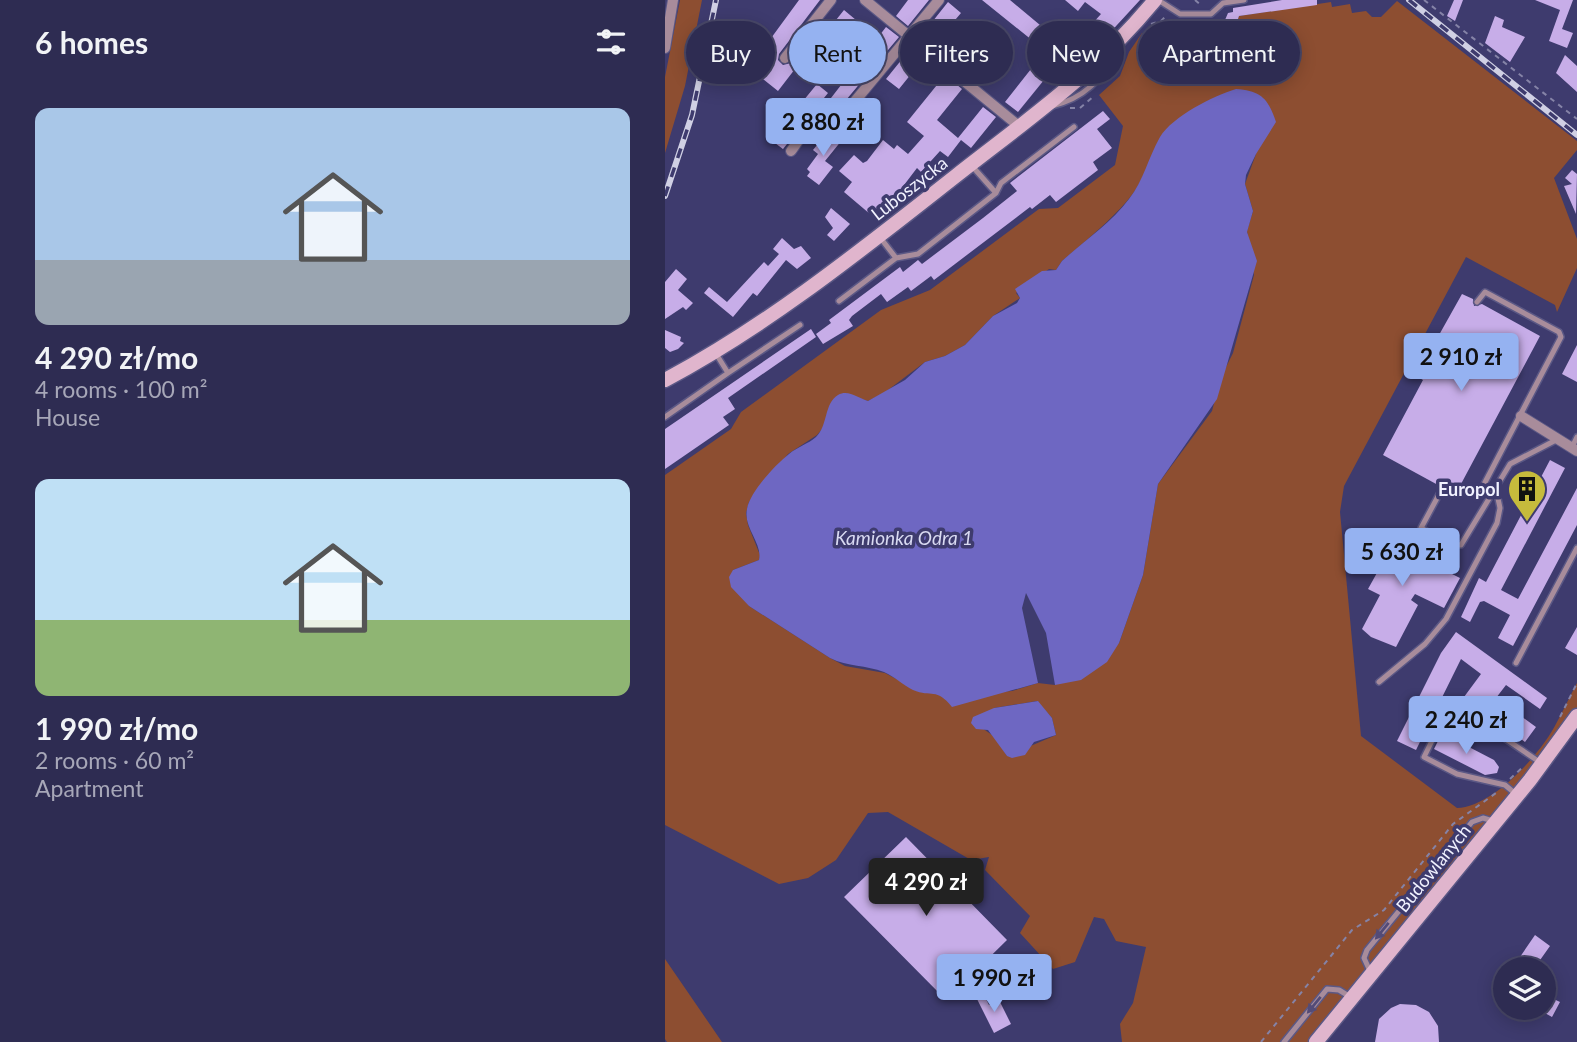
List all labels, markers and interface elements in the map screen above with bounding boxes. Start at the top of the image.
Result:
chip: Buy [686,21,775,84]
chip: Rent [789,21,886,84]
chip: Filters [900,21,1013,84]
chip: New [1027,21,1124,84]
chip: Apartment [1138,21,1300,84]
icon: filters [592,23,630,61]
text: 6 homes [35,24,148,60]
pin: 2 880 zł [751,99,895,158]
text: 2 880 zł [782,107,864,135]
street label: Luboszycka [866,151,952,225]
icon: home [270,154,396,280]
pin: 2 910 zł [1389,334,1533,393]
text: 4 290 zł/mo [35,339,198,375]
text: 2 910 zł [1420,342,1502,370]
text: 4 rooms · 100 m² [35,375,207,403]
text: House [35,403,100,431]
building icon: Europol [1506,468,1548,523]
place label: Europol [1438,478,1500,500]
icon: home [270,525,396,651]
water label: Kamionka Odra 1 [835,526,973,549]
pin: 5 630 zł [1330,528,1474,588]
text: 5 630 zł [1361,537,1443,565]
pin: 2 240 zł [1394,696,1538,756]
text: 2 240 zł [1425,705,1507,733]
text: 1 990 zł/mo [35,710,198,746]
text: 2 rooms · 60 m² [35,746,194,774]
text: Apartment [35,774,143,802]
street label: Budowlanych [1391,820,1475,916]
pin: 4 290 zł [854,858,998,918]
text: 4 290 zł [885,867,967,895]
one-way arrow [1375,922,1390,940]
pin: 1 990 zł [922,954,1066,1014]
map controls [1493,957,1556,1020]
button: layers [1493,957,1556,1020]
text: 1 990 zł [953,963,1035,991]
one-way arrow [1307,997,1322,1014]

